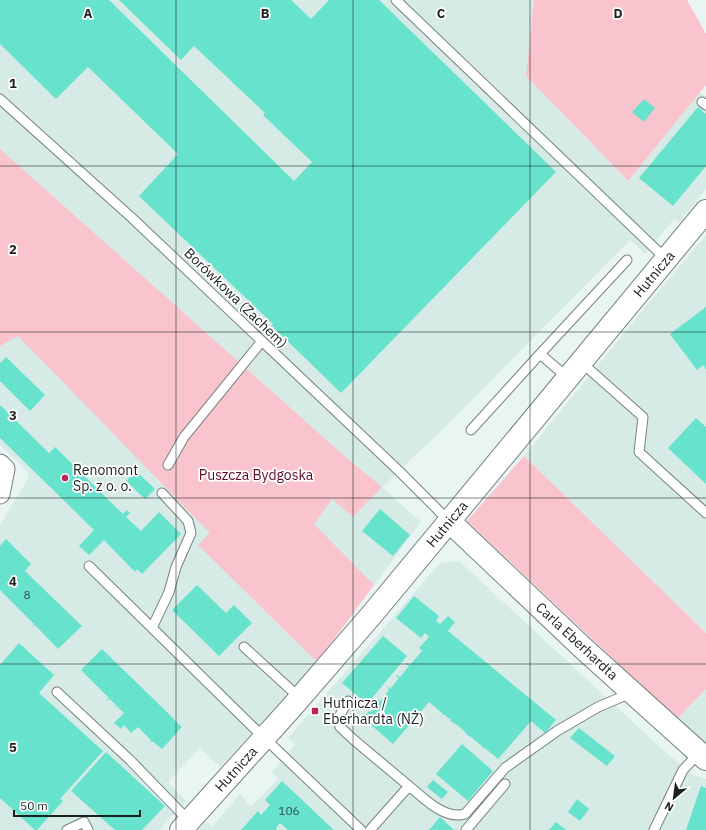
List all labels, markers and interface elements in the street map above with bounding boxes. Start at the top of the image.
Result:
text: A [84,5,93,22]
text: B [261,5,270,22]
text: C [437,5,446,22]
text: D [613,5,623,22]
text: 1 [9,75,17,92]
text: 2 [9,241,17,258]
street label: Borówkowa (Zachem) [181,244,291,352]
street label: Hutnicza [629,247,679,301]
text: 3 [9,407,17,424]
place label: Renomont Sp. z o. o. [73,461,138,495]
park label: Puszcza Bydgoska [199,466,314,484]
marker: Renomont Sp. z o. o. [60,473,70,483]
street label: Hutnicza [422,497,472,551]
text: 4 [9,573,17,590]
house number: 8 [23,587,31,602]
street label: Carla Eberhardta [532,598,622,684]
place label: Hutnicza / Eberhardta (NŻ) [323,694,424,728]
marker: Hutnicza / Eberhardta (NŻ) [310,706,320,716]
text: 5 [9,739,17,756]
street label: Hutnicza [211,742,262,796]
north arrow [654,778,694,818]
scale bar [14,792,140,818]
text: 50 m [20,798,48,813]
text: N [662,799,676,815]
house number: 106 [278,803,300,818]

